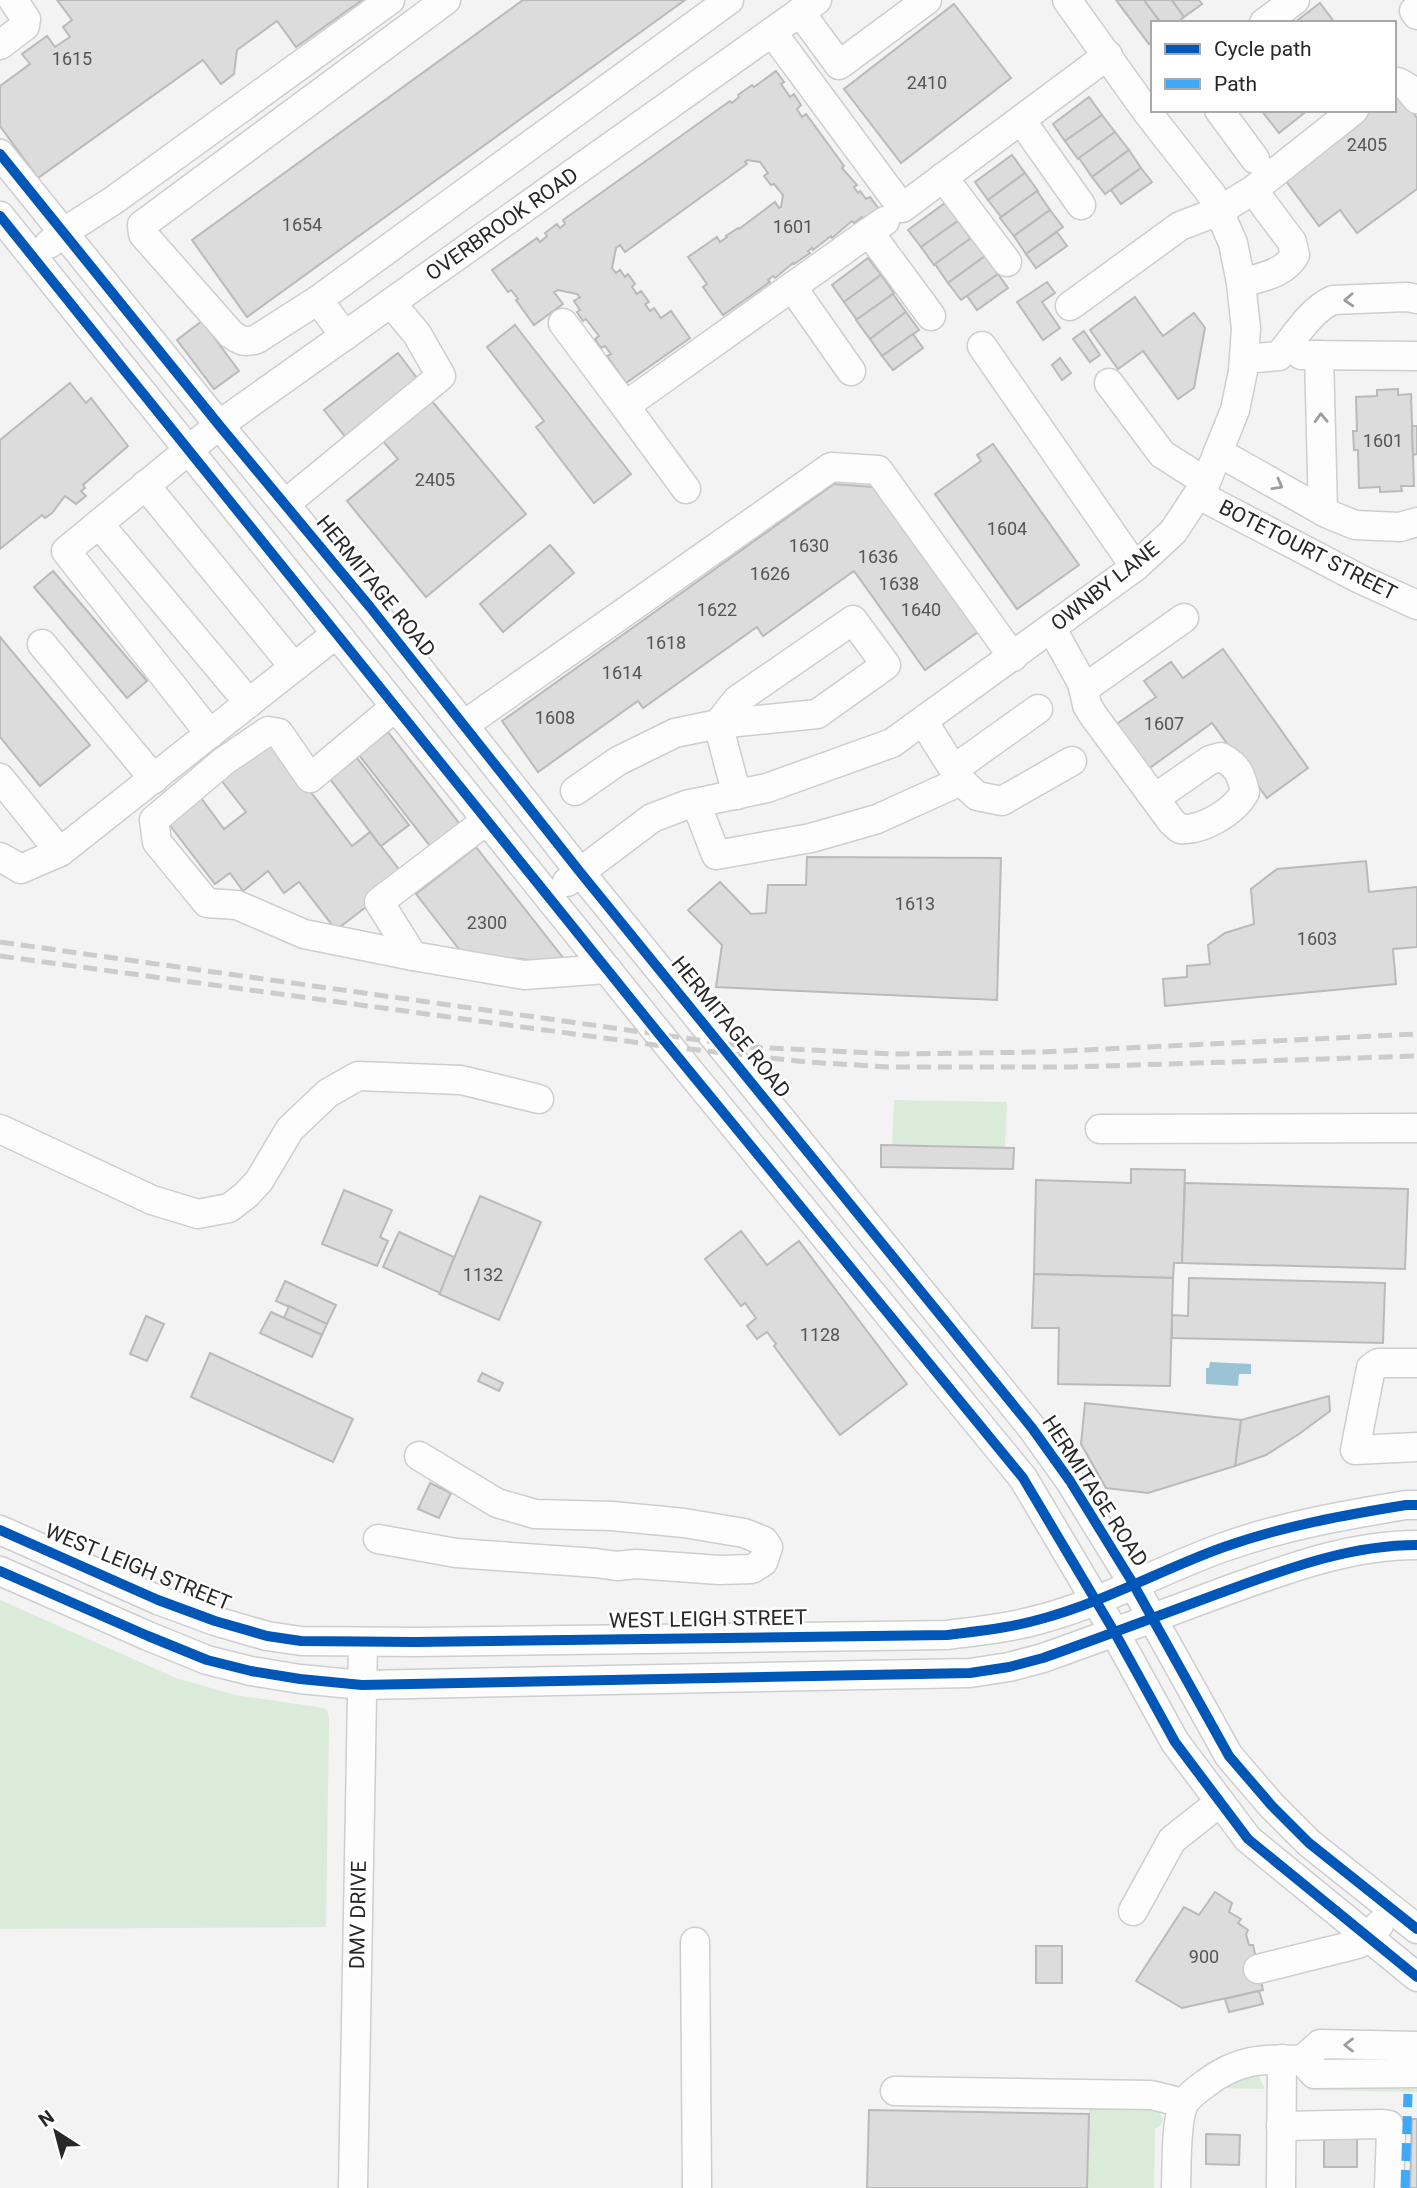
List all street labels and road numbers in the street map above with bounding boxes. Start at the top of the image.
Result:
street label: OVERBROOK ROAD [421,162,583,286]
street label: BOTETOURT STREET [1215,495,1401,605]
street label: HERMITAGE ROAD [312,510,440,662]
street label: OWNBY LANE [1046,536,1164,636]
street label: HERMITAGE ROAD [667,951,795,1103]
street label: HERMITAGE ROAD [1037,1411,1153,1571]
street label: WEST LEIGH STREET [42,1519,235,1615]
street label: WEST LEIGH STREET [609,1605,808,1633]
street label: DMV DRIVE [345,1861,371,1969]

